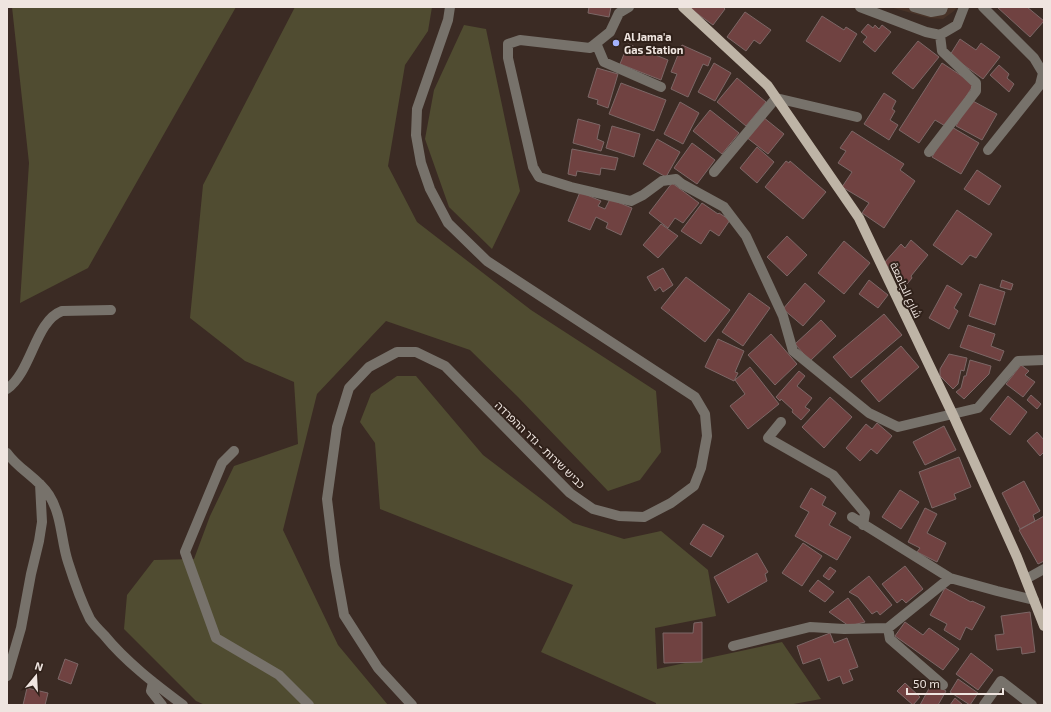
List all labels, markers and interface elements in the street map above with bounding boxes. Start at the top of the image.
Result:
place label: Al Jama'a Gas Station [624,30,683,56]
marker: Al Jama'a Gas Station [611,38,621,48]
street label: شارع الجامعة [886,260,925,321]
street label: כביש שירות - גדר ההפרדה [493,398,588,491]
north arrow [16,656,56,696]
text: N [33,659,45,673]
scale bar [907,670,1003,696]
text: 50 m [913,676,940,690]

